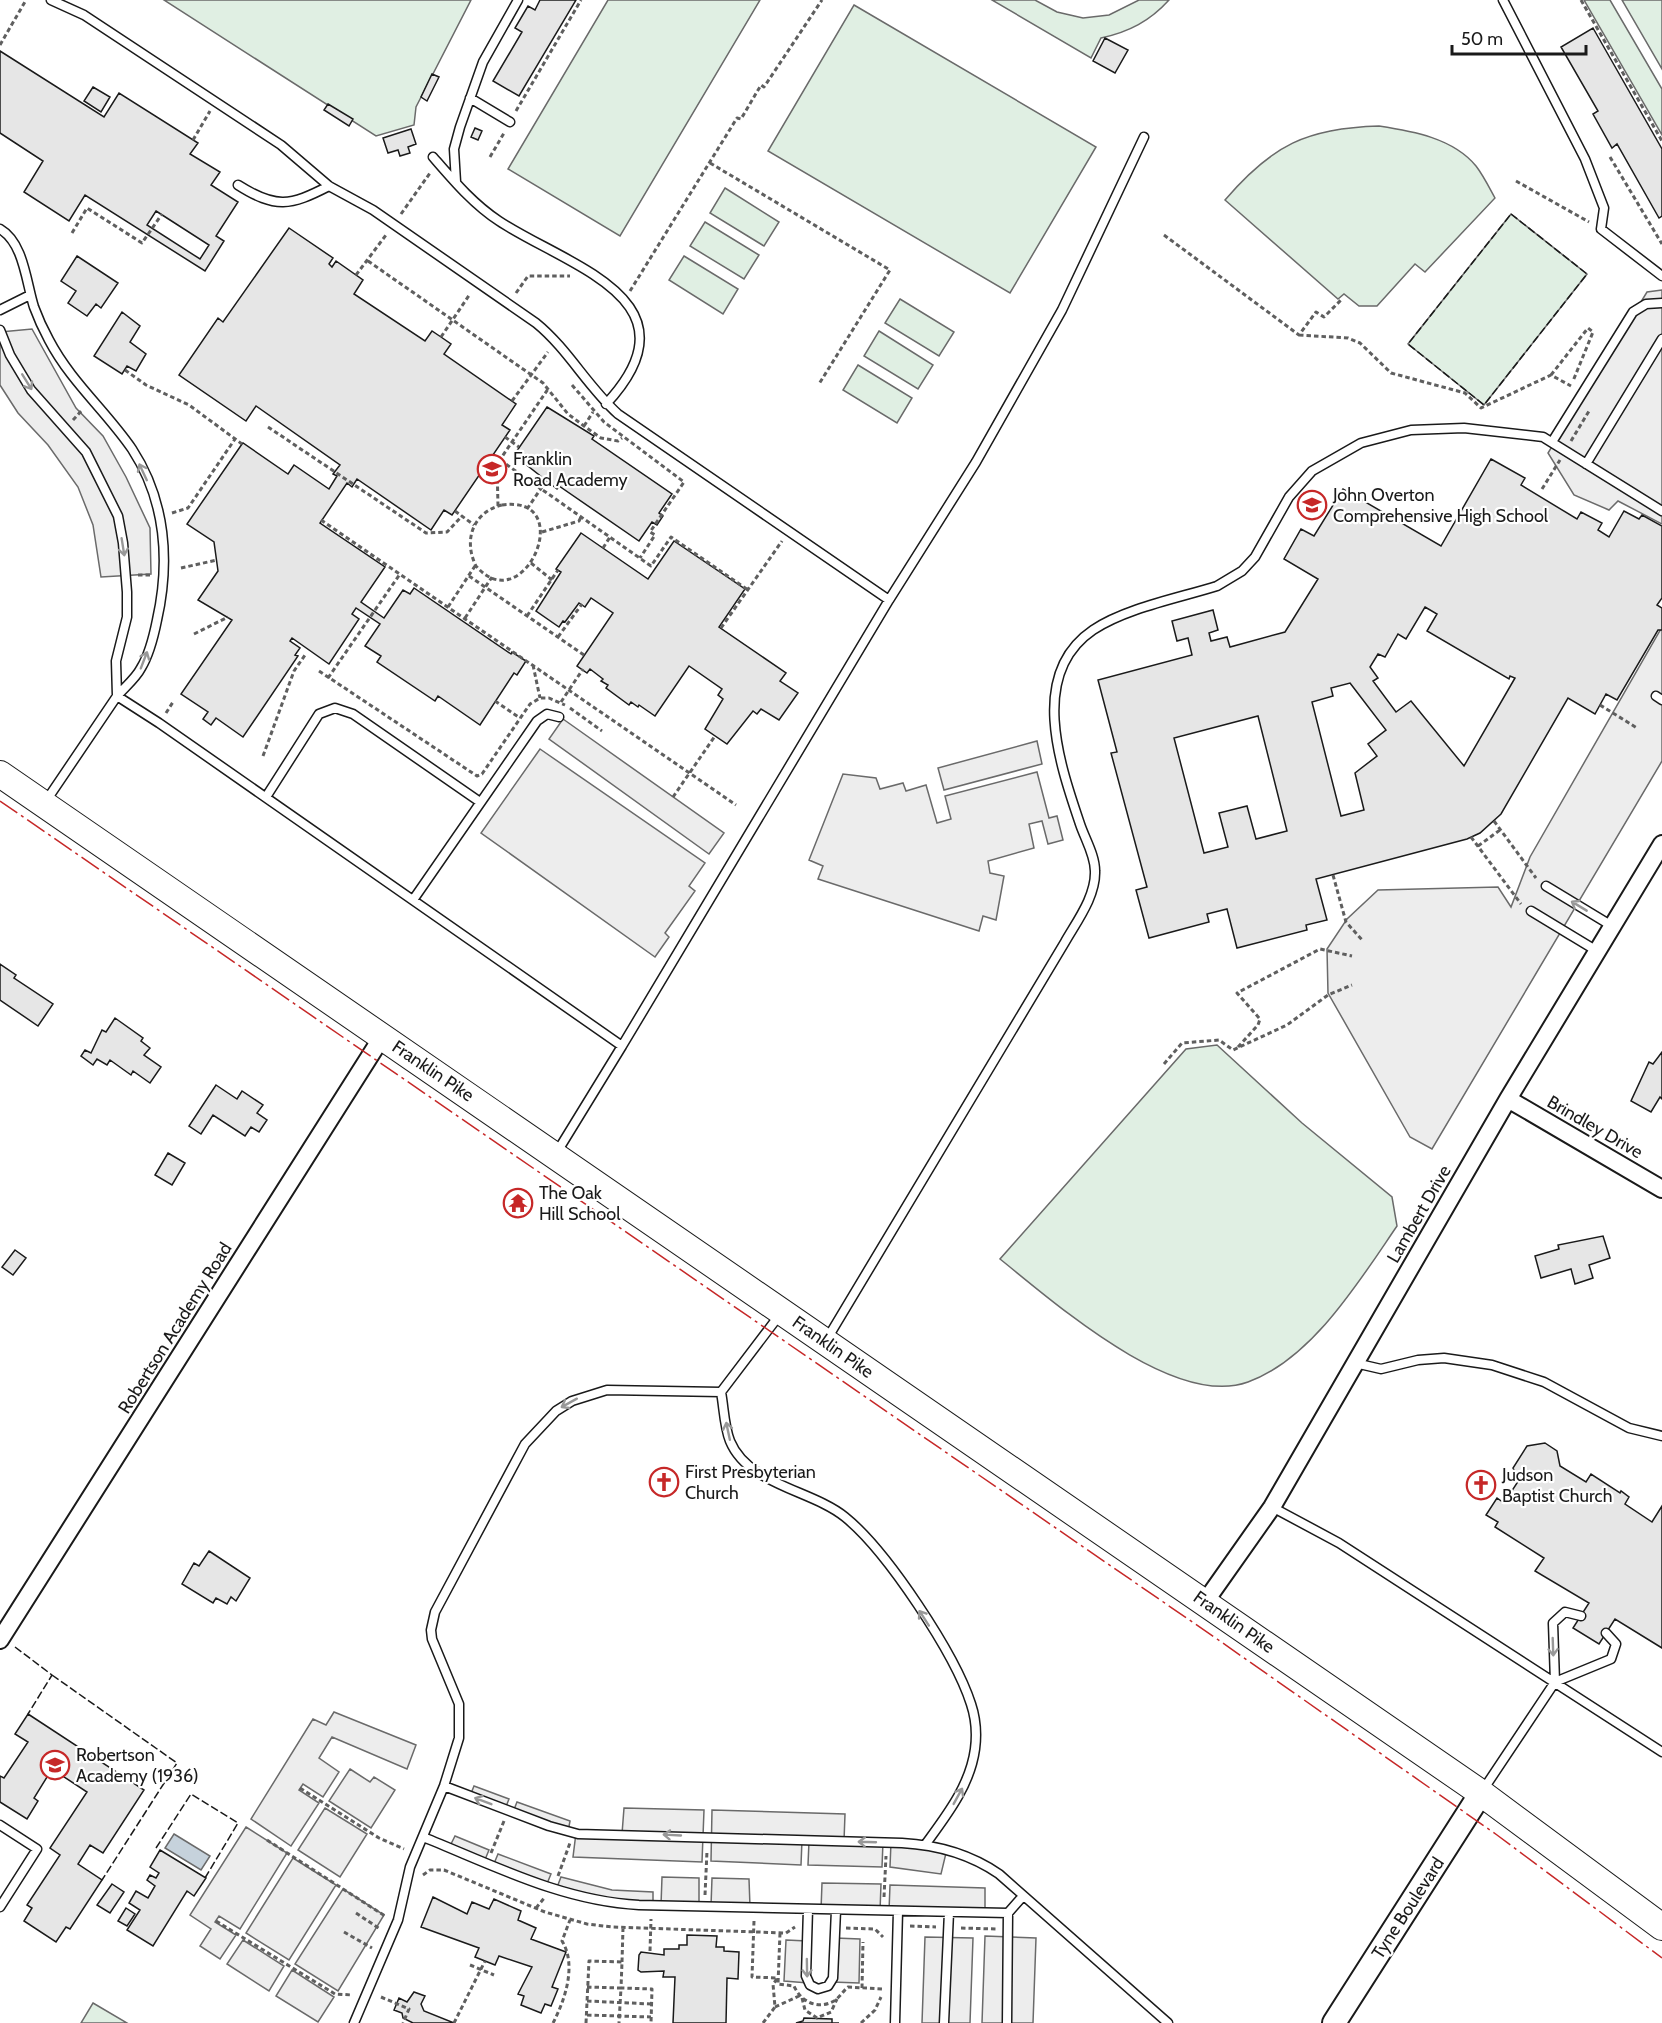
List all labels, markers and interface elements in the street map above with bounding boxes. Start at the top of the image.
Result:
scale bar [1452,18,1586,56]
text: 50 m [1461,28,1503,50]
one-way arrow [21,373,33,390]
place label: Franklin Road Academy [513,448,628,491]
school or university icon: Franklin Road Academy [476,453,508,485]
one-way arrow [137,463,149,481]
place label: John Overton Comprehensive High School [1332,484,1549,527]
school or university icon: John Overton Comprehensive High School [1296,489,1328,521]
one-way arrow [118,537,129,557]
one-way arrow [139,652,150,670]
one-way arrow [1571,899,1588,911]
street label: Franklin Pike [388,1036,478,1106]
street label: Brindley Drive [1543,1091,1647,1163]
street label: Lambert Drive [1382,1161,1456,1267]
place label: The Oak Hill School [539,1182,621,1225]
temple icon: The Oak Hill School [502,1187,534,1219]
street label: Robertson Academy Road [113,1238,237,1418]
street label: Franklin Pike [788,1311,878,1383]
one-way arrow [561,1397,578,1409]
one-way arrow [722,1422,733,1442]
place label: First Presbyterian Church [685,1461,816,1504]
place label: Judson Baptist Church [1501,1464,1612,1507]
church icon: First Presbyterian Church [648,1466,680,1498]
church icon: Judson Baptist Church [1465,1469,1497,1501]
street label: Franklin Pike [1189,1586,1279,1658]
one-way arrow [918,1609,931,1626]
one-way arrow [1548,1637,1559,1657]
place label: Robertson Academy (1936) [76,1744,199,1787]
school or university icon: Robertson Academy (1936) [39,1749,71,1781]
one-way arrow [953,1788,964,1806]
one-way arrow [474,1795,493,1806]
one-way arrow [663,1830,683,1841]
one-way arrow [858,1836,878,1847]
street label: Tyne Boulevard [1367,1853,1449,1963]
one-way arrow [801,1957,812,1977]

